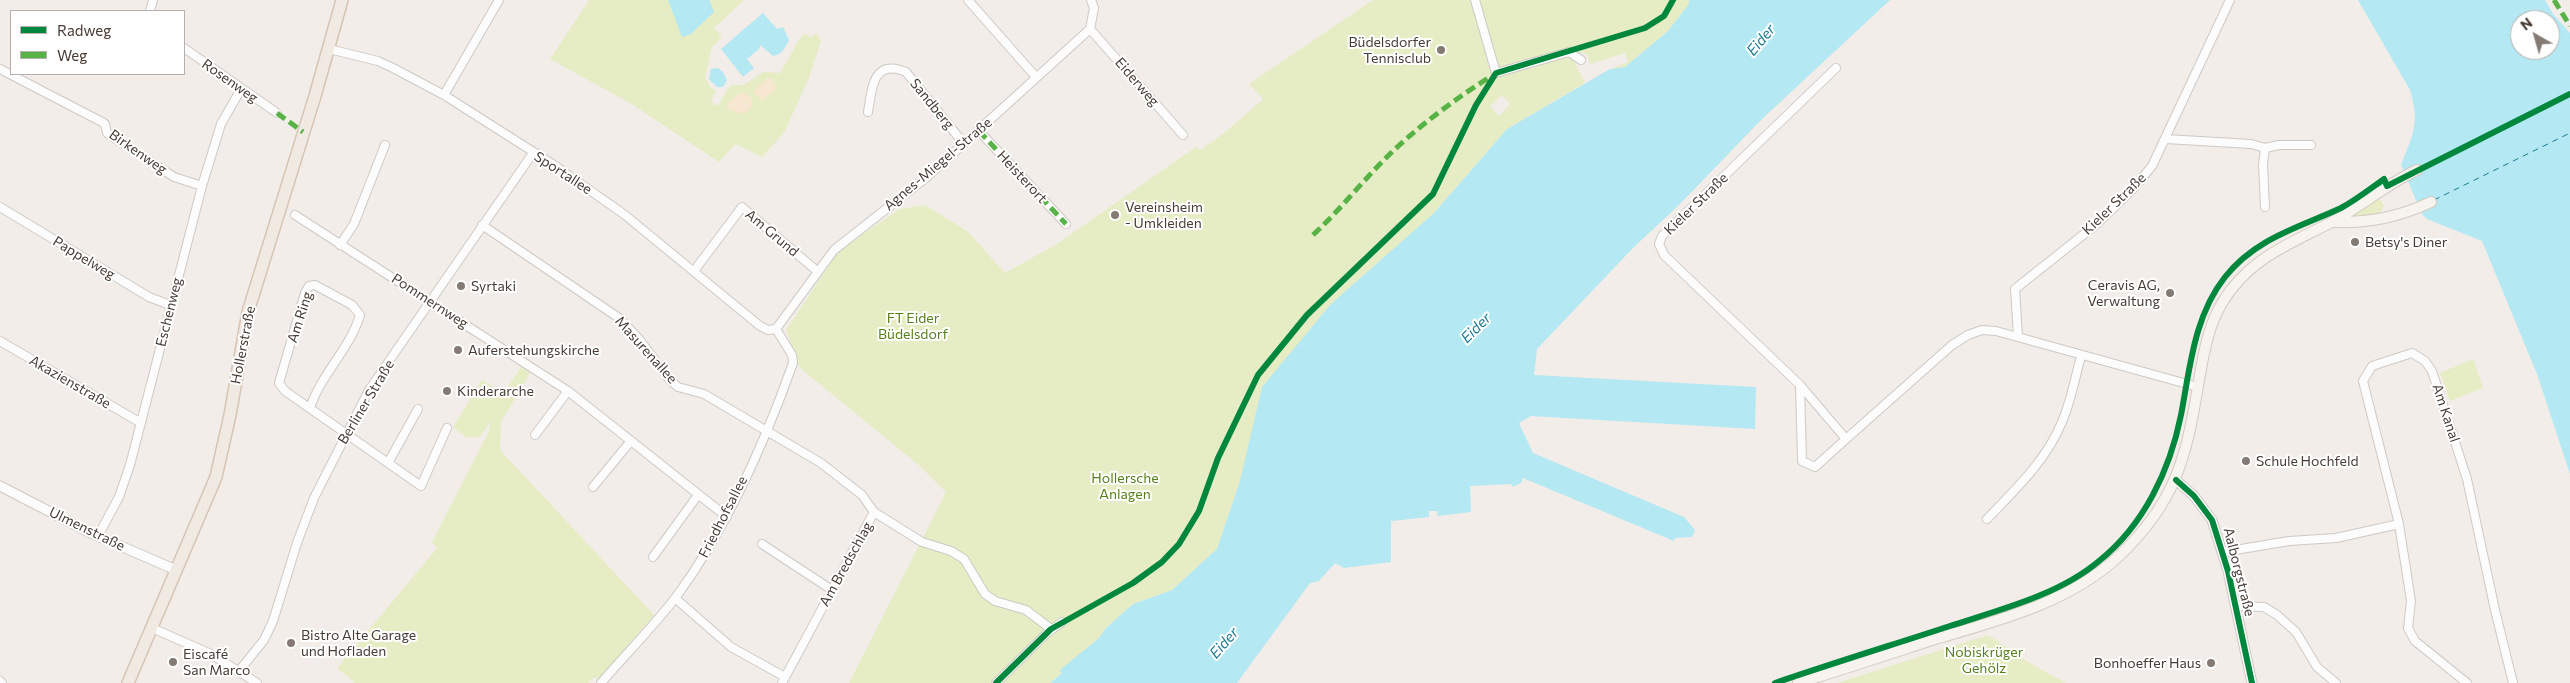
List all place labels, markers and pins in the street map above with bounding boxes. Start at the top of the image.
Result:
place label: Büdelsdorfer Tennisclub [1349,34,1431,66]
marker: Büdelsdorfer Tennisclub [1435,44,1447,56]
place label: Vereinsheim - Umkleiden [1125,199,1203,232]
marker: Vereinsheim - Umkleiden [1109,209,1121,221]
place label: Betsy's Diner [2365,234,2447,250]
marker: Betsy's Diner [2349,236,2361,248]
place label: Ceravis AG, Verwaltung [2087,277,2160,310]
place label: Syrtaki [471,278,516,294]
marker: Syrtaki [455,280,467,292]
marker: Ceravis AG, Verwaltung [2164,287,2176,299]
place label: Auferstehungskirche [468,342,599,358]
marker: Auferstehungskirche [452,344,464,356]
place label: Kinderarche [457,383,534,399]
marker: Kinderarche [441,385,453,397]
place label: Schule Hochfeld [2256,453,2359,469]
marker: Schule Hochfeld [2240,455,2252,467]
place label: Bistro Alte Garage und Hofladen [301,627,416,660]
marker: Bistro Alte Garage und Hofladen [285,637,297,649]
place label: Eiscafé San Marco [183,646,250,679]
place label: Bonhoeffer Haus [2094,655,2201,671]
marker: Eiscafé San Marco [167,656,179,668]
marker: Bonhoeffer Haus [2205,657,2217,669]

